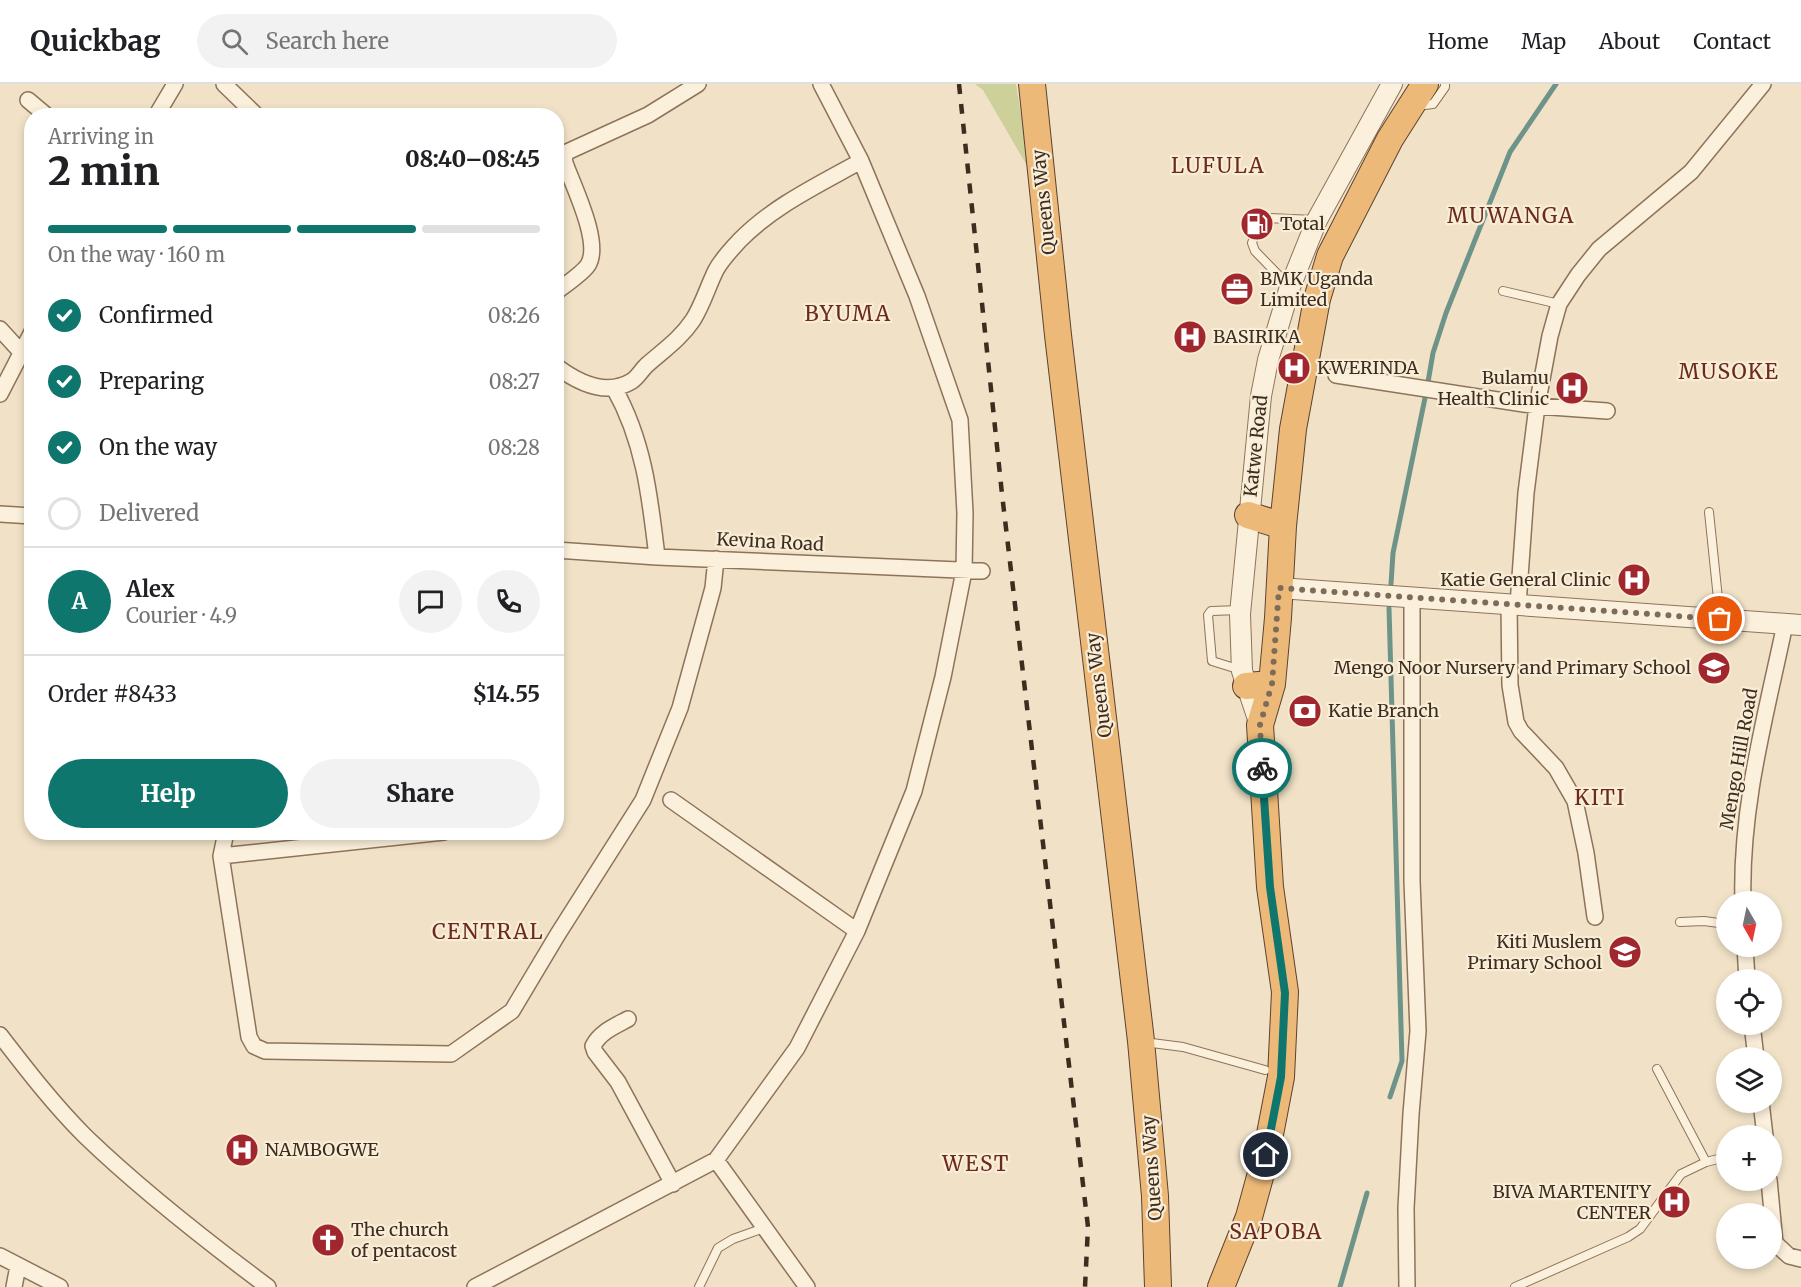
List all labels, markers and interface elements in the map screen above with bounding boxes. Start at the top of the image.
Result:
search box [197,14,617,68]
text: Quickbag [30,23,161,59]
icon: search [218,25,251,58]
text: Search here [266,27,389,55]
text: Home [1428,28,1488,55]
text: Map [1521,28,1566,55]
text: About [1599,28,1660,55]
text: Contact [1693,28,1771,55]
text: Arriving in [48,124,154,149]
text: 08:40–08:45 [405,145,540,173]
text: 2 min [48,147,160,196]
street label: Queens Way [1026,148,1060,256]
district label: LUFULA [1171,152,1265,179]
district label: MUWANGA [1447,202,1575,229]
fuel station icon: Total [1239,206,1275,242]
place label: Total [1280,212,1325,235]
text: On the way · 160 m [48,242,225,267]
place label: BMK Uganda Limited [1260,267,1373,311]
office icon: BMK Uganda Limited [1219,271,1255,307]
icon: check [48,299,81,332]
district label: BYUMA [804,300,892,327]
text: Confirmed [99,301,213,329]
text: 08:26 [488,303,540,328]
hospital icon: BASIRIKA [1172,319,1208,355]
place label: BASIRIKA [1213,325,1301,348]
hospital icon: KWERINDA [1276,350,1312,386]
place label: KWERINDA [1317,356,1419,379]
district label: MUSOKE [1679,358,1779,385]
icon: check [48,365,81,398]
place label: Bulamu Health Clinic [1437,366,1549,410]
text: Preparing [99,367,204,395]
text: 08:27 [489,369,540,394]
hospital icon: Bulamu Health Clinic [1554,370,1590,406]
street label: Katwe Road [1239,394,1272,498]
icon: check [48,431,81,464]
text: On the way [99,433,217,461]
text: 08:28 [488,435,540,460]
text: Delivered [99,499,199,527]
street label: Kevina Road [716,527,825,556]
hospital icon: Katie General Clinic [1616,562,1652,598]
place label: Katie General Clinic [1440,568,1611,591]
button: chat [399,570,462,633]
button: phone [477,570,540,633]
text: Alex [126,575,175,603]
text: A [72,587,87,615]
pin [1694,593,1745,644]
icon: bag [1703,602,1736,635]
text: Courier · 4.9 [126,603,237,628]
street label: Queens Way [1081,631,1116,739]
school or university icon: Mengo Noor Nursery and Primary School [1696,650,1732,686]
place label: Mengo Noor Nursery and Primary School [1334,656,1691,679]
text: Order #8433 [48,680,177,708]
text: $14.55 [473,680,540,708]
street label: Mengo Hill Road [1715,686,1762,832]
bank icon: Katie Branch [1287,693,1323,729]
place label: Katie Branch [1328,699,1439,722]
courier [1232,738,1292,798]
icon: bike [1246,752,1279,785]
button: Help [48,759,288,828]
button: Share [300,759,540,828]
district label: KITI [1574,784,1626,811]
north arrow [1716,891,1782,957]
map controls [1716,891,1782,1269]
district label: CENTRAL [432,918,544,945]
place label: Kiti Muslem Primary School [1467,930,1602,974]
school or university icon: Kiti Muslem Primary School [1607,934,1643,970]
button: locate [1716,969,1782,1035]
button: layers [1716,1047,1782,1113]
street label: Queens Way [1136,1114,1167,1222]
button: + [1716,1125,1782,1191]
pin [1240,1129,1291,1180]
hospital icon: NAMBOGWE [224,1132,260,1168]
place label: NAMBOGWE [265,1138,379,1161]
icon: home [1249,1138,1282,1171]
district label: WEST [941,1150,1010,1177]
place label: BIVA MARTENITY CENTER [1493,1180,1651,1224]
hospital icon: BIVA MARTENITY CENTER [1656,1184,1692,1220]
button: − [1716,1203,1782,1269]
place label: The church of pentacost [351,1218,457,1262]
district label: SAPOBA [1229,1218,1323,1245]
church icon: The church of pentacost [310,1222,346,1258]

